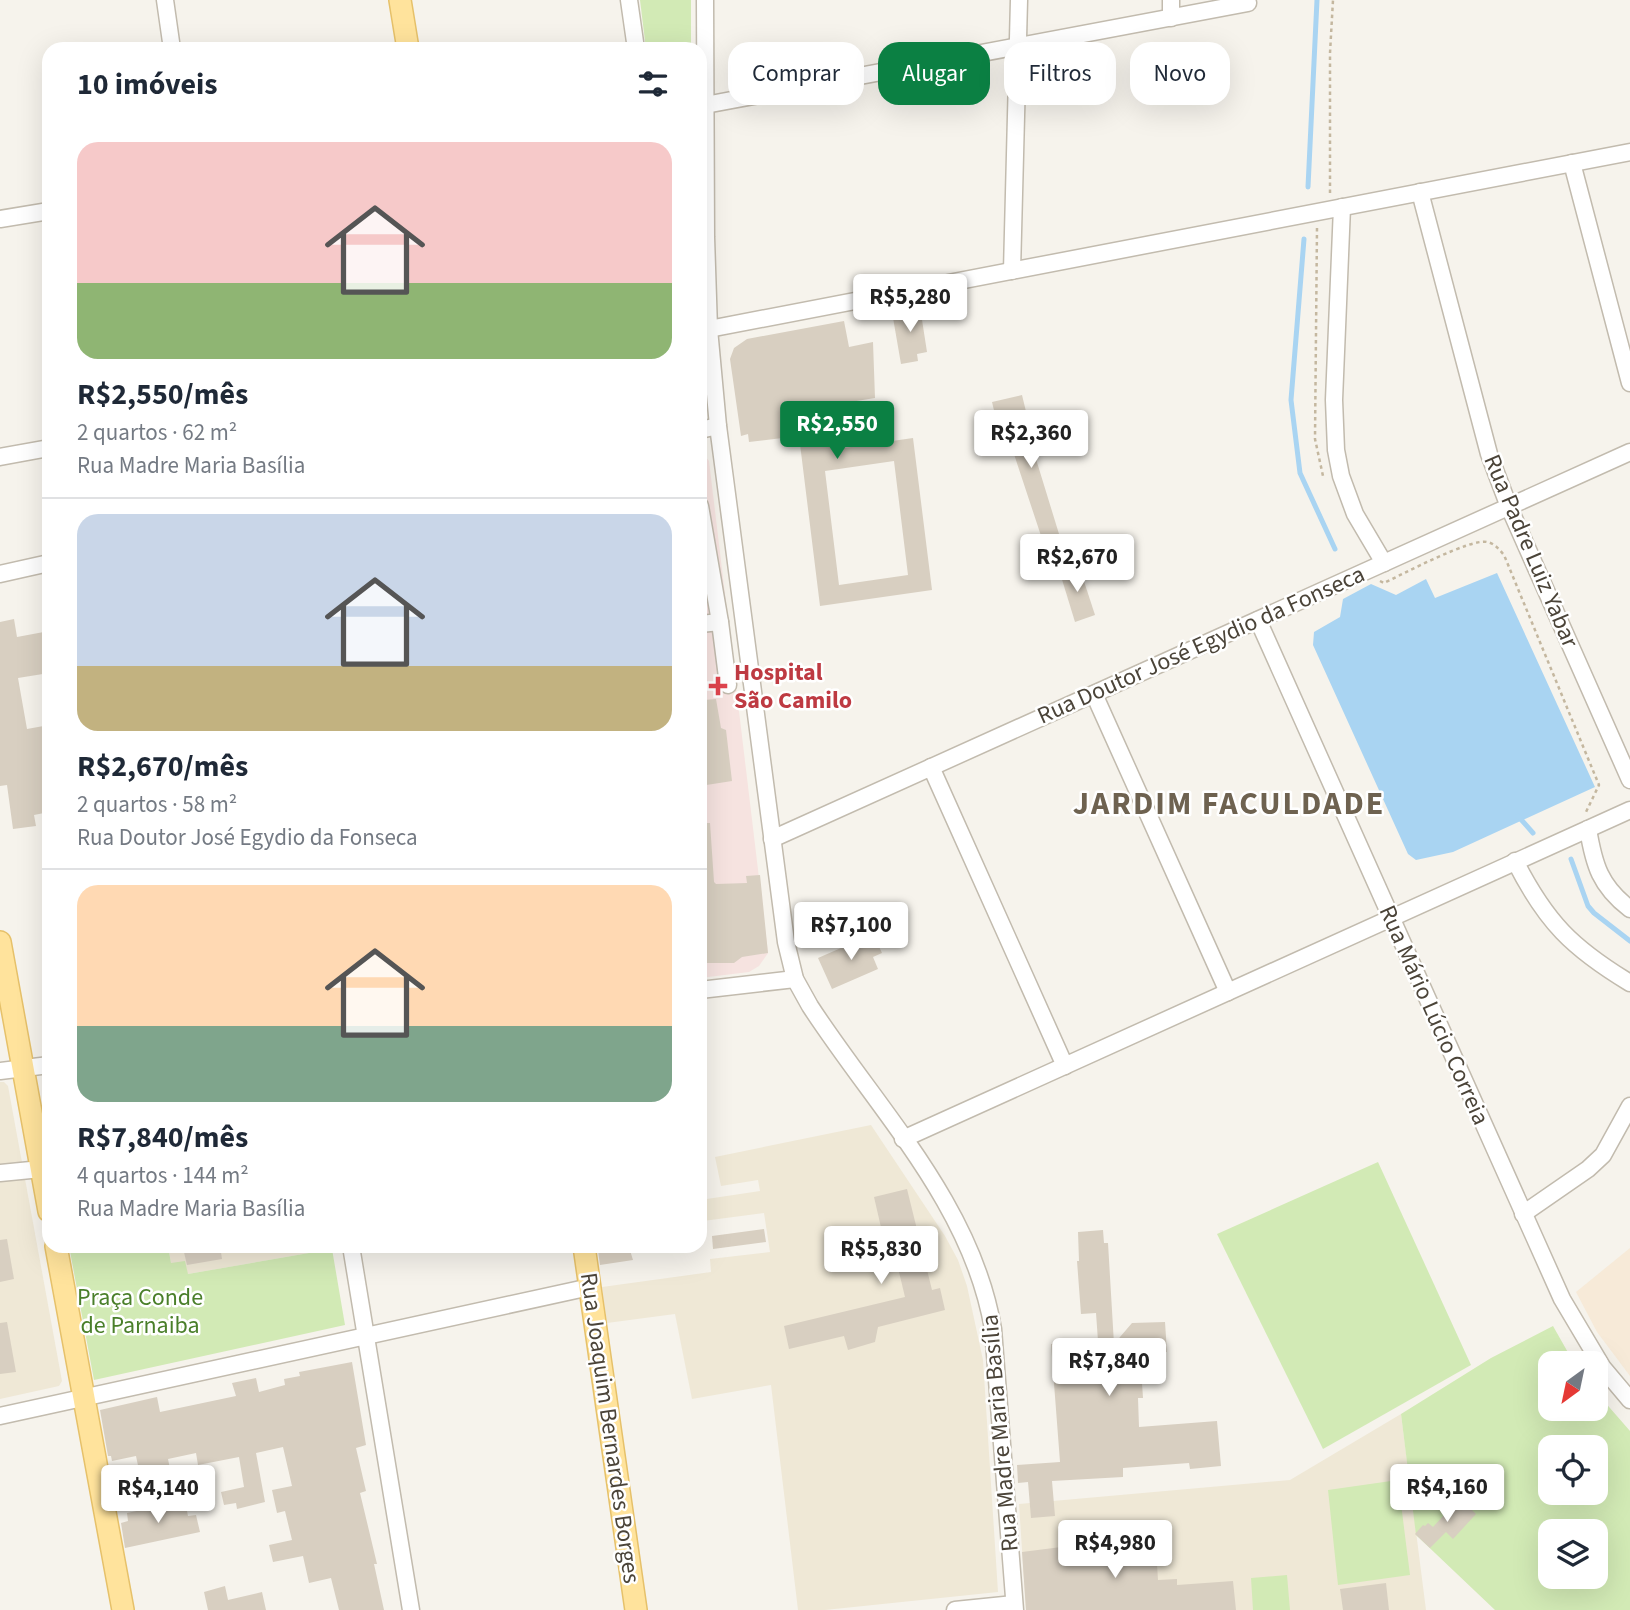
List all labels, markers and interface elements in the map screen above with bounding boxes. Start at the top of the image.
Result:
chip: Comprar [728,42,864,105]
chip: Alugar [878,42,990,105]
chip: Filtros [1004,42,1116,105]
chip: Novo [1130,42,1230,105]
text: 10 imóveis [77,63,218,106]
icon: filters [634,65,672,103]
icon: home [312,187,438,313]
pin: R$5,280 [845,274,975,334]
text: R$5,280 [869,280,951,313]
text: R$2,550/mês [77,373,248,416]
pin: R$2,550 [772,402,902,461]
text: R$2,550 [796,407,878,440]
pin: R$2,360 [966,410,1096,470]
text: 2 quartos · 62 m² [77,416,237,449]
text: R$2,360 [990,416,1072,449]
text: Rua Madre Maria Basília [77,449,305,482]
street label: Rua Padre Luiz Yabar [1474,449,1588,654]
pin: R$2,670 [1012,534,1142,594]
text: R$2,670 [1036,540,1118,573]
street label: Rua Doutor José Egydio da Fonseca [1032,557,1370,733]
icon: home [312,559,438,685]
place label: Hospital São Camilo [734,655,852,718]
marker: Hospital São Camilo [708,676,728,696]
text: R$2,670/mês [77,745,248,788]
district label: JARDIM FACULDADE [1073,781,1385,827]
text: 2 quartos · 58 m² [77,788,237,821]
text: Rua Doutor José Egydio da Fonseca [77,821,418,854]
street label: Rua Mário Lúcio Correia [1370,899,1498,1131]
pin: R$7,100 [786,902,916,962]
text: R$7,100 [810,908,892,941]
icon: home [312,930,438,1056]
text: R$7,840/mês [77,1116,248,1159]
text: 4 quartos · 144 m² [77,1159,249,1192]
text: Rua Madre Maria Basília [77,1192,305,1225]
pin: R$5,830 [816,1226,946,1286]
text: R$5,830 [840,1232,922,1265]
street label: Rua Joaquim Bernardes Borges [571,1270,649,1586]
park label: Praça Conde de Parnaiba [77,1280,203,1343]
street label: Rua Madre Maria Basília [972,1313,1028,1553]
pin: R$7,840 [1044,1338,1174,1398]
text: R$7,840 [1068,1344,1150,1377]
north arrow [1538,1351,1608,1421]
map controls [1538,1351,1608,1589]
button: locate [1538,1435,1608,1505]
pin: R$4,160 [1382,1464,1512,1524]
pin: R$4,140 [93,1466,223,1525]
text: R$4,160 [1406,1470,1488,1503]
text: R$4,140 [117,1471,199,1504]
button: layers [1538,1519,1608,1589]
pin: R$4,980 [1050,1520,1180,1580]
text: R$4,980 [1074,1526,1156,1559]

